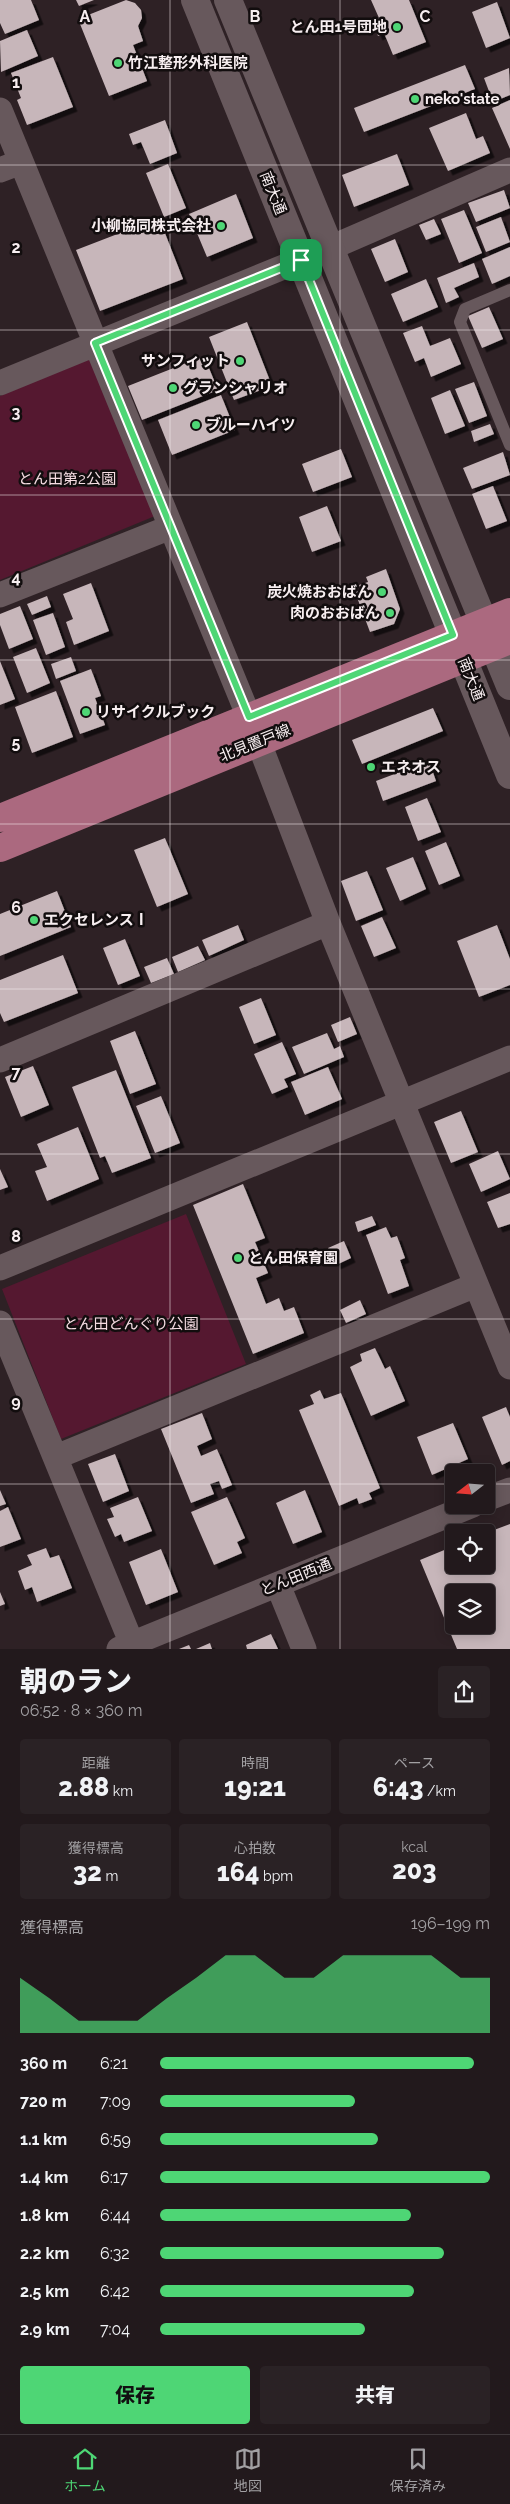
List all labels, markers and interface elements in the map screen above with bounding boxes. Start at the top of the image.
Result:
text: A [80,7,91,26]
text: B [250,7,261,26]
text: C [420,7,431,26]
place label: とん田1号団地 [290,18,387,36]
marker: とん田1号団地 [391,21,403,33]
place label: 竹江整形外科医院 [128,54,248,72]
marker: 竹江整形外科医院 [112,57,124,69]
text: 1 [12,73,20,92]
place label: neko'state [425,90,500,108]
marker: neko'state [409,93,421,105]
street label: 南大通 [256,169,290,217]
place label: 小柳協同株式会社 [91,217,211,235]
marker: 小柳協同株式会社 [215,220,227,232]
text: 2 [11,238,21,257]
pin [280,239,322,281]
icon: arrive [287,246,315,274]
place label: サンフィット [141,352,230,370]
marker: サンフィット [234,355,246,367]
place label: グランシャリオ [183,379,288,397]
marker: グランシャリオ [167,382,179,394]
text: 3 [12,403,21,422]
place label: ブルーハイツ [206,416,295,434]
marker: ブルーハイツ [190,419,202,431]
park label: とん田第2公園 [18,470,116,488]
text: 4 [11,568,21,587]
place label: 炭火焼おおばん [267,583,372,601]
marker: 炭火焼おおばん [376,586,388,598]
place label: 肉のおおばん [290,604,380,622]
marker: 肉のおおばん [384,607,396,619]
street label: 南大通 [454,655,488,703]
place label: リサイクルブック [96,703,215,721]
marker: リサイクルブック [80,706,92,718]
street label: 北見置戸線 [217,721,293,765]
text: 5 [12,733,21,752]
place label: エネオス [381,758,441,776]
marker: エネオス [365,761,377,773]
text: 6 [11,898,21,917]
place label: エクセレンスⅠ [44,911,149,929]
marker: エクセレンスⅠ [28,914,40,926]
text: 7 [12,1063,21,1082]
text: 8 [11,1227,21,1246]
place label: とん田保育園 [248,1249,338,1267]
marker: とん田保育園 [232,1252,244,1264]
park label: とん田どんぐり公園 [63,1315,199,1333]
text: 9 [11,1392,21,1411]
north arrow [445,1464,495,1514]
map controls [445,1464,495,1634]
button: locate [445,1524,495,1574]
street label: とん田西通 [258,1555,334,1599]
button: layers [445,1584,495,1634]
text: 朝のラン [20,1665,132,1698]
button: share [438,1666,490,1718]
text: 06:52 · 8 × 360 m [20,1701,142,1720]
text: 距離 [82,1755,110,1771]
text: 時間 [241,1755,269,1771]
text: ペース [394,1755,435,1771]
text: 2.88 [58,1772,109,1802]
text: 19:21 [224,1772,286,1802]
text: 6:43 [373,1772,424,1802]
text: km [109,1783,133,1799]
text: /km [424,1783,456,1799]
text: kcal [401,1839,427,1855]
text: 獲得標高 [68,1840,124,1856]
text: 心拍数 [234,1840,276,1856]
text: 203 [392,1855,436,1885]
text: 32 [73,1857,102,1887]
text: 164 [217,1857,259,1887]
text: m [102,1868,118,1884]
text: bpm [259,1868,293,1884]
text: 196–199 m [411,1914,490,1933]
text: 獲得標高 [20,1918,84,1937]
text: 360 m [20,2054,67,2073]
text: 6:21 [100,2054,128,2073]
text: 720 m [20,2092,67,2111]
text: 7:09 [100,2092,131,2111]
text: 1.1 km [20,2130,67,2149]
text: 6:59 [100,2130,131,2149]
text: 1.4 km [20,2168,68,2187]
text: 6:17 [100,2168,128,2187]
text: 1.8 km [20,2206,69,2225]
text: 6:44 [100,2206,130,2225]
text: 2.2 km [20,2244,69,2263]
text: 6:32 [100,2244,130,2263]
text: 2.5 km [20,2282,69,2301]
text: 6:42 [100,2282,130,2301]
text: 2.9 km [20,2320,70,2339]
text: 7:04 [100,2320,130,2339]
button: 保存 [20,2366,250,2424]
button: 共有 [260,2366,490,2424]
tab: ホーム [64,2445,106,2495]
tab: 地図 [234,2445,262,2495]
tab: 保存済み [390,2445,446,2495]

